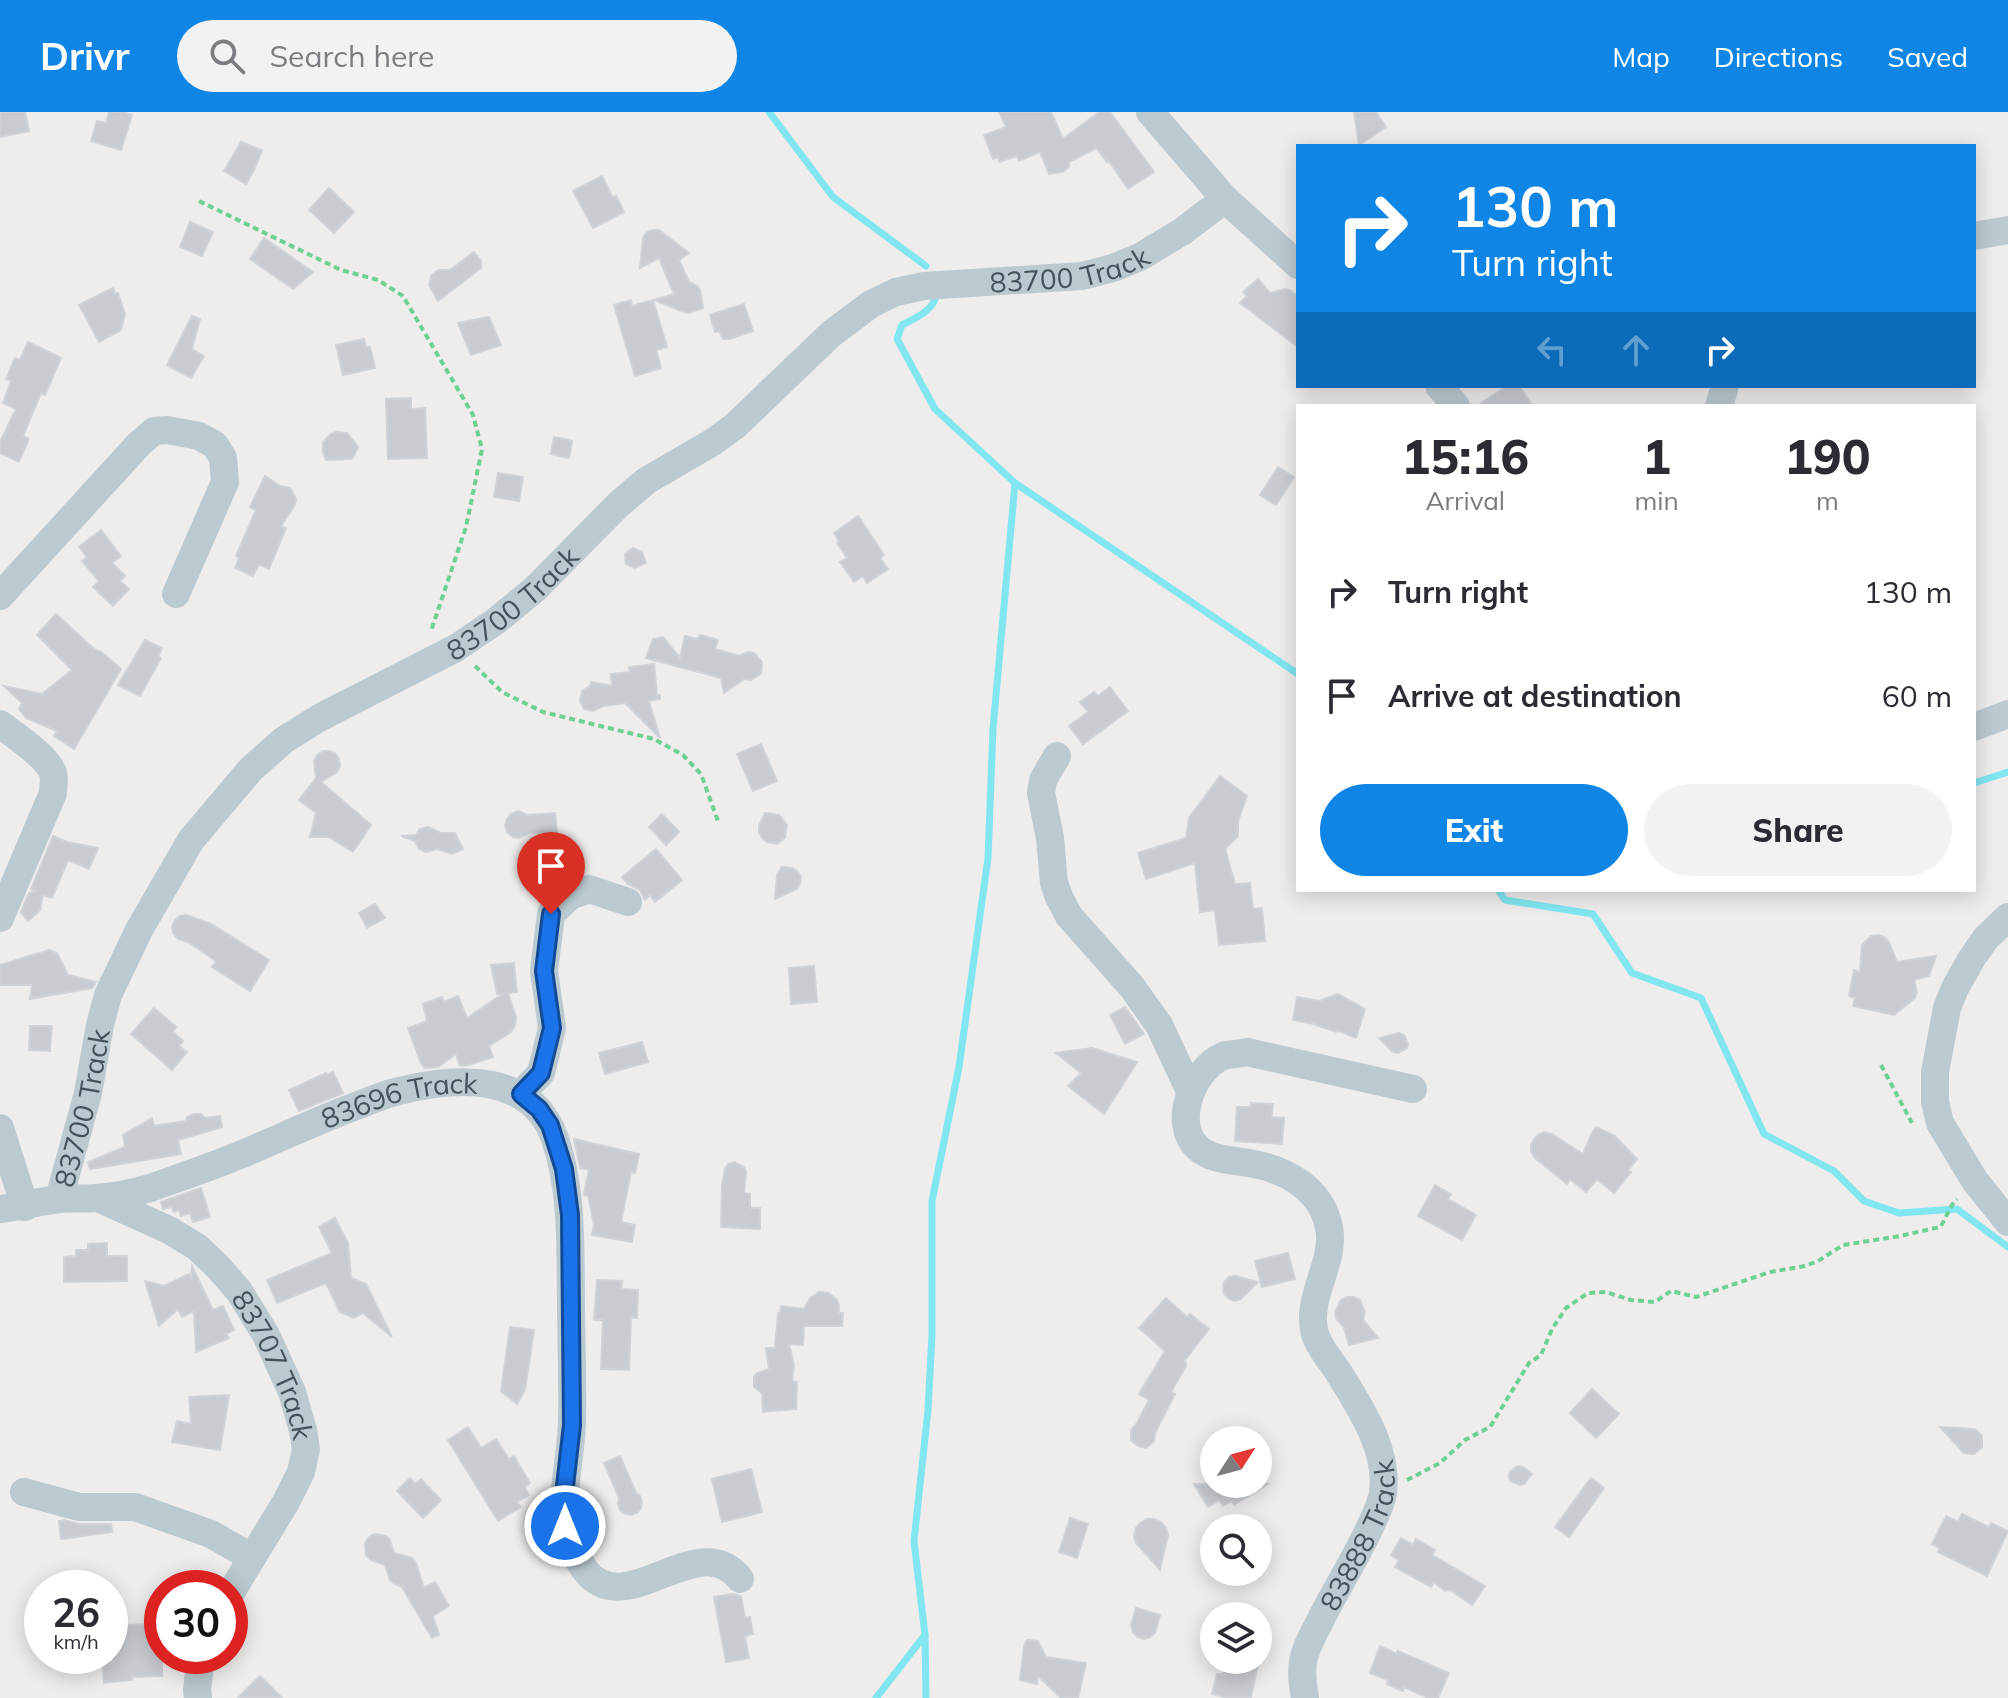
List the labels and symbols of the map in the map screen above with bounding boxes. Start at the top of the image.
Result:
street label: 83700 Track [988,238,1156,299]
street label: 83700 Track [440,538,586,668]
pin [517,832,585,914]
street label: 83700 Track [46,1026,117,1191]
street label: 83696 Track [316,1065,479,1136]
street label: 83707 Track [225,1283,322,1442]
north arrow [1200,1426,1272,1498]
street label: 83888 Track [1311,1457,1401,1616]
position arrow [523,1484,607,1568]
speed limit sign: 30 [144,1570,248,1674]

